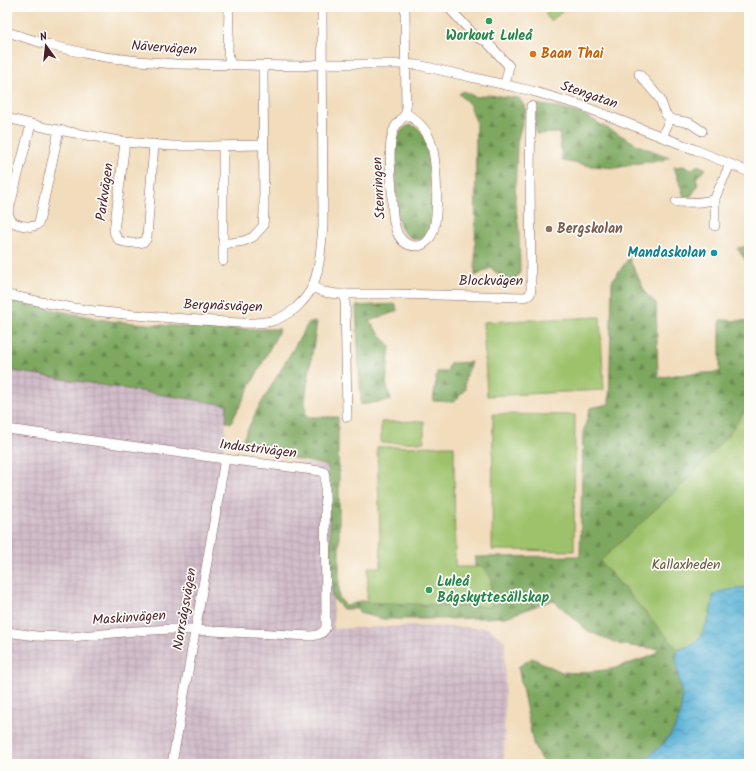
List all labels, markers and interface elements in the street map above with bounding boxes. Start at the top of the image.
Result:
marker: Workout Luleå [484,16,494,26]
place label: Workout Luleå [446,25,533,47]
north arrow [26,26,66,66]
text: N [38,28,49,47]
street label: Nävervägen [130,35,198,61]
place label: Baan Thai [541,43,604,65]
marker: Baan Thai [528,49,538,59]
street label: Stengatan [557,75,621,115]
street label: Stenringen [366,156,392,220]
street label: Parkvägen [90,162,120,222]
place label: Bergskolan [557,218,623,240]
marker: Bergskolan [544,224,554,234]
place label: Mandaskolan [627,242,706,264]
marker: Mandaskolan [709,248,719,258]
street label: Blockvägen [459,270,523,292]
street label: Bergnäsvägen [183,294,263,318]
street label: Industrivägen [218,433,298,465]
park label: Kallaxheden [652,554,720,576]
street label: Norrsågsvägen [167,566,203,652]
place label: Luleå Bågskyttesällskap [437,571,550,609]
marker: Luleå Bågskyttesällskap [424,585,434,595]
street label: Maskinvägen [91,604,167,632]

